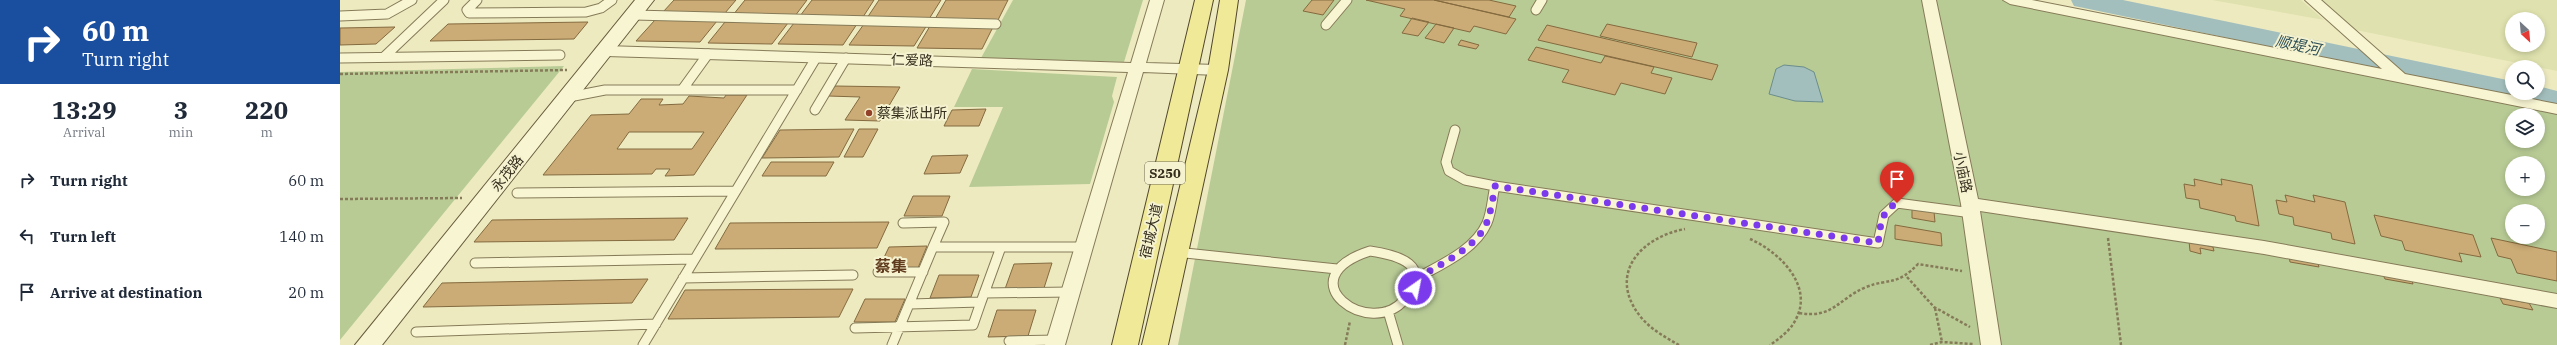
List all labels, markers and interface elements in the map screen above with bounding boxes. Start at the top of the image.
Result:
text: 60 m [82,12,149,49]
north arrow [2505,12,2545,52]
map controls [2505,12,2545,244]
icon: right [16,16,68,68]
water label: 顺堤河 [2274,31,2325,60]
text: Turn right [82,48,169,71]
street label: 仁爱路 [891,50,933,70]
button: search [2505,60,2545,100]
text: 13:29 [52,94,117,126]
text: 3 [174,94,188,126]
text: 220 [245,94,288,126]
place label: 蔡集派出所 [877,104,947,122]
marker: 蔡集派出所 [864,108,874,118]
button: layers [2505,108,2545,148]
text: Arrival [63,124,105,141]
text: min [168,124,193,141]
text: m [260,124,273,141]
street label: 小庙路 [1950,150,1976,194]
street label: 永茂路 [487,151,527,195]
button: + [2505,156,2545,196]
road number: S250 [1145,162,1185,184]
pin [1880,162,1914,203]
icon: arrive [1886,168,1908,190]
icon: right [16,169,38,191]
text: Turn right [50,171,128,190]
text: 60 m [288,171,324,190]
street label: 宿城大道 [1136,202,1166,260]
button: − [2505,204,2545,244]
icon: left [16,225,38,247]
text: Turn left [50,227,116,246]
text: 140 m [279,227,324,246]
district label: 蔡集 [875,256,907,276]
position arrow [1394,267,1436,309]
icon: arrive [16,281,38,303]
text: Arrive at destination [50,283,202,302]
text: 20 m [288,283,324,302]

